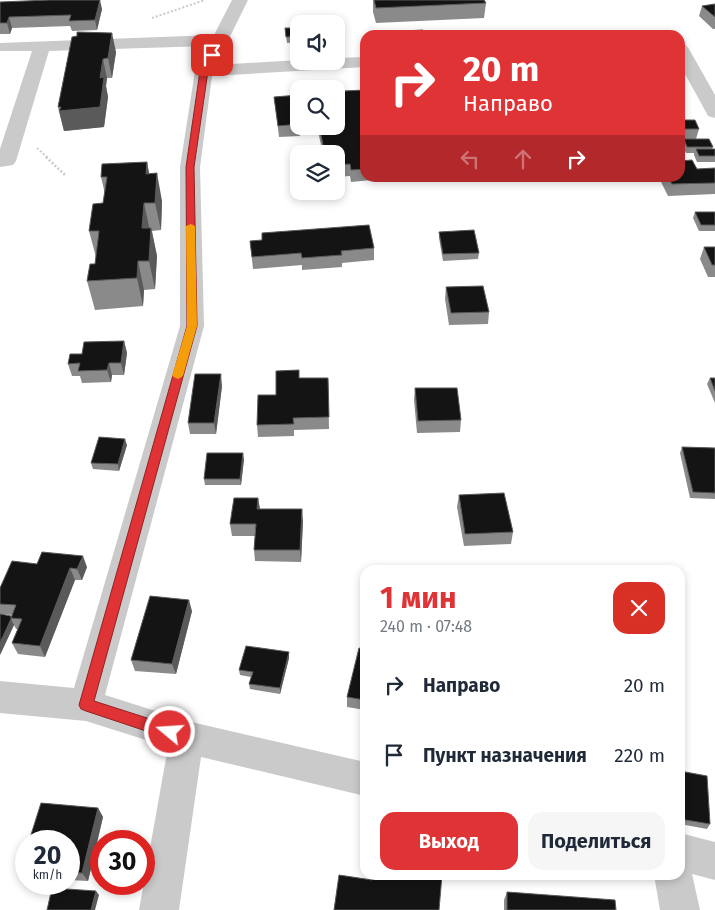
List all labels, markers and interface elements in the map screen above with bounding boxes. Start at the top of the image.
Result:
map controls [290,15,345,200]
button: sound [290,15,345,70]
pin [191,34,233,76]
icon: arrive [198,41,226,69]
text: 20 m [463,48,539,90]
icon: right [380,50,445,115]
button: search [290,80,345,135]
text: Направо [463,90,553,117]
button: layers [290,145,345,200]
icon: left [456,145,484,173]
icon: ahead [509,145,537,173]
icon: right [562,145,590,173]
text: 1 мин [380,580,457,616]
button: close [613,582,665,634]
text: 240 m · 07:48 [380,617,472,636]
icon: right [380,671,408,699]
text: Направо [423,674,500,697]
text: 20 m [624,674,665,697]
position arrow [143,705,195,757]
icon: arrive [380,741,408,769]
text: Пункт назначения [423,744,587,767]
text: 220 m [614,744,665,767]
button: Выход [380,812,518,870]
button: Поделиться [528,812,665,870]
speed limit sign: 30 [90,830,155,895]
text: 20 [34,841,61,871]
text: km/h [33,868,62,882]

